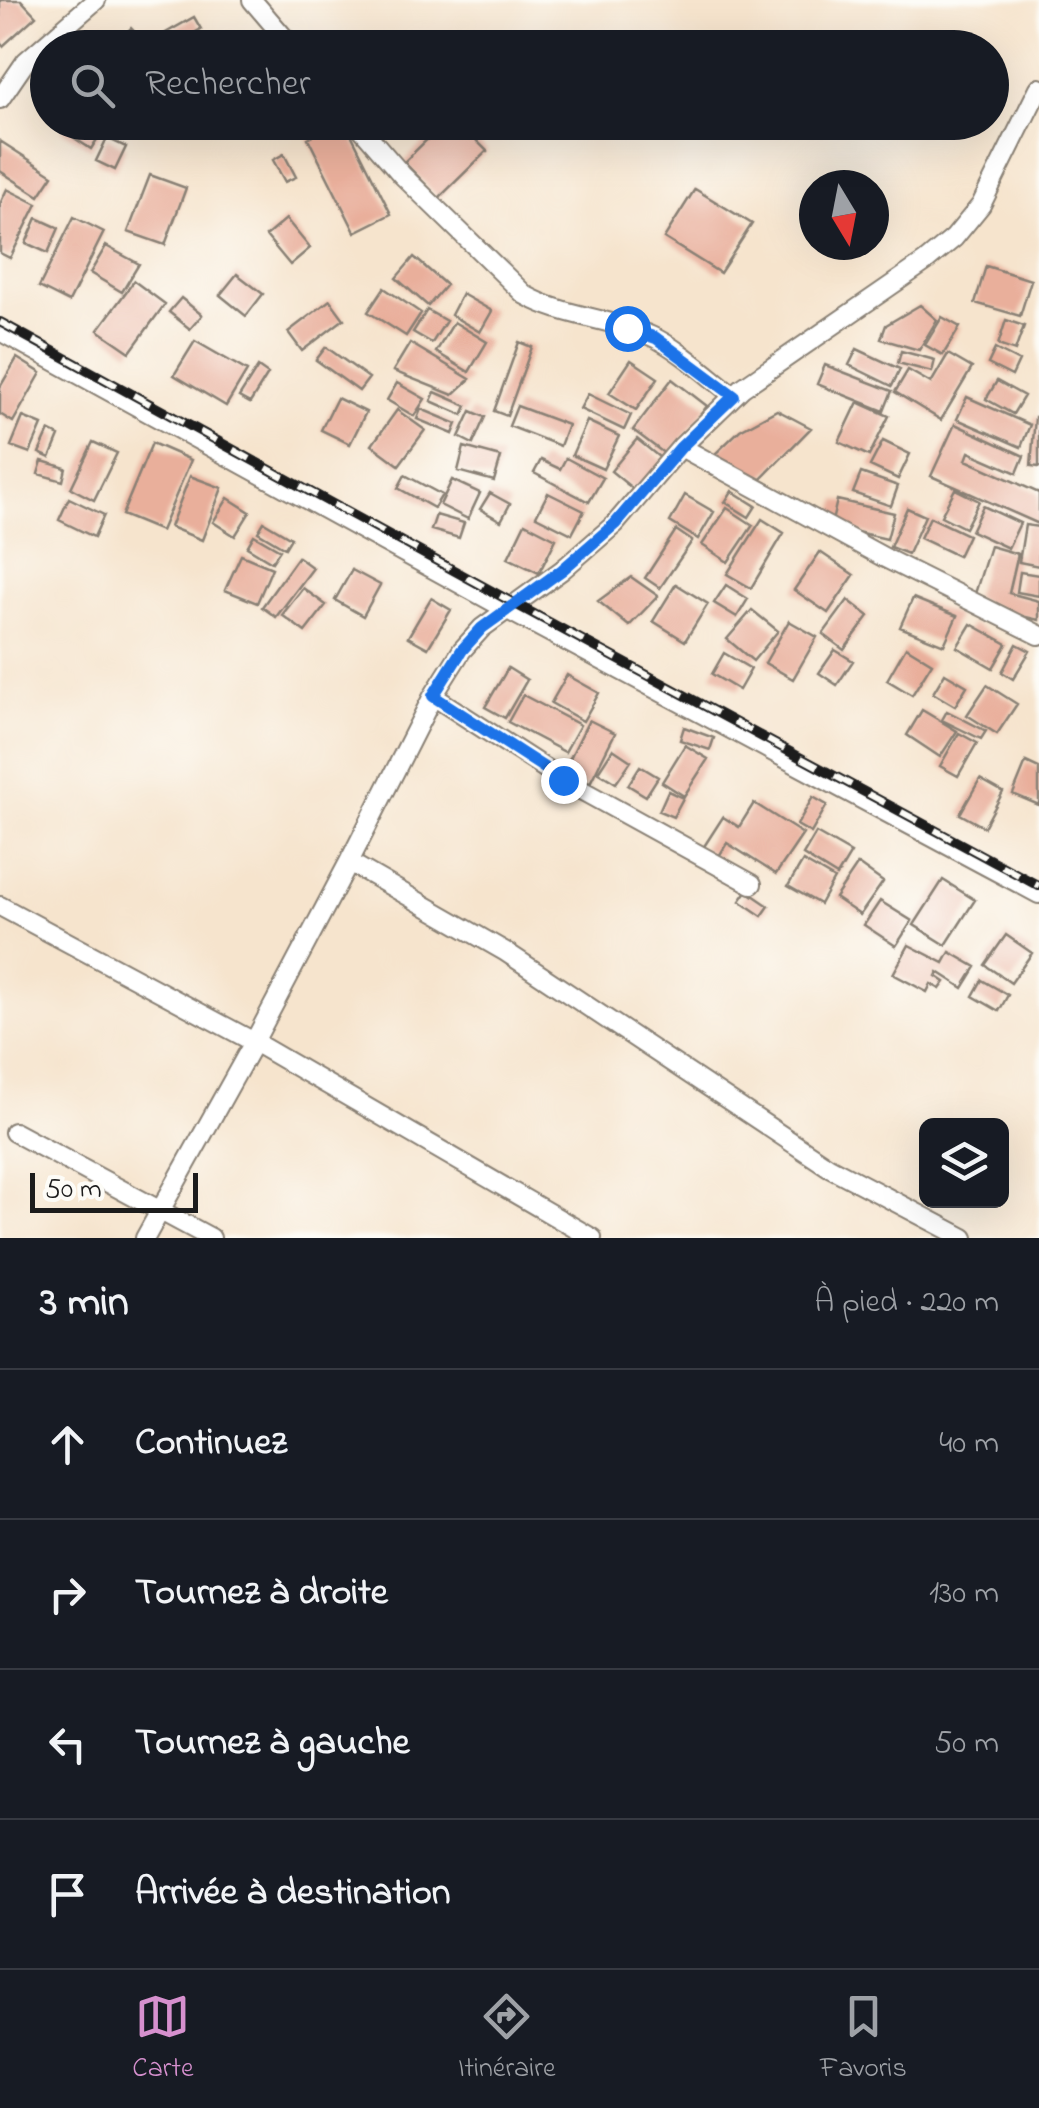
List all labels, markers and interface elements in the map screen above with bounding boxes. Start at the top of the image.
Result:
search box [30,30,1009,140]
text: Rechercher [145,57,311,113]
icon: search [65,58,120,113]
north arrow [799,170,889,260]
route start [605,306,651,352]
route end [541,758,587,804]
map controls [919,1118,1009,1208]
button: layers [919,1118,1009,1208]
scale bar [30,1168,198,1212]
text: 50 m [45,1170,102,1211]
text: 3 min [40,1273,129,1334]
text: À pied · 220 m [815,1280,999,1327]
text: Continuez [135,1416,287,1472]
icon: ahead [40,1417,95,1472]
text: 40 m [939,1421,999,1468]
text: Tournez à droite [135,1566,388,1622]
icon: right [40,1567,95,1622]
text: 130 m [929,1571,999,1618]
text: Tournez à gauche [135,1716,410,1772]
icon: left [40,1717,95,1772]
text: 50 m [934,1721,999,1768]
text: Arrivée à destination [135,1866,450,1922]
icon: arrive [40,1867,95,1922]
tab: Carte [132,1989,193,2090]
tab: Itinéraire [458,1989,555,2090]
tab: Favoris [820,1989,907,2090]

